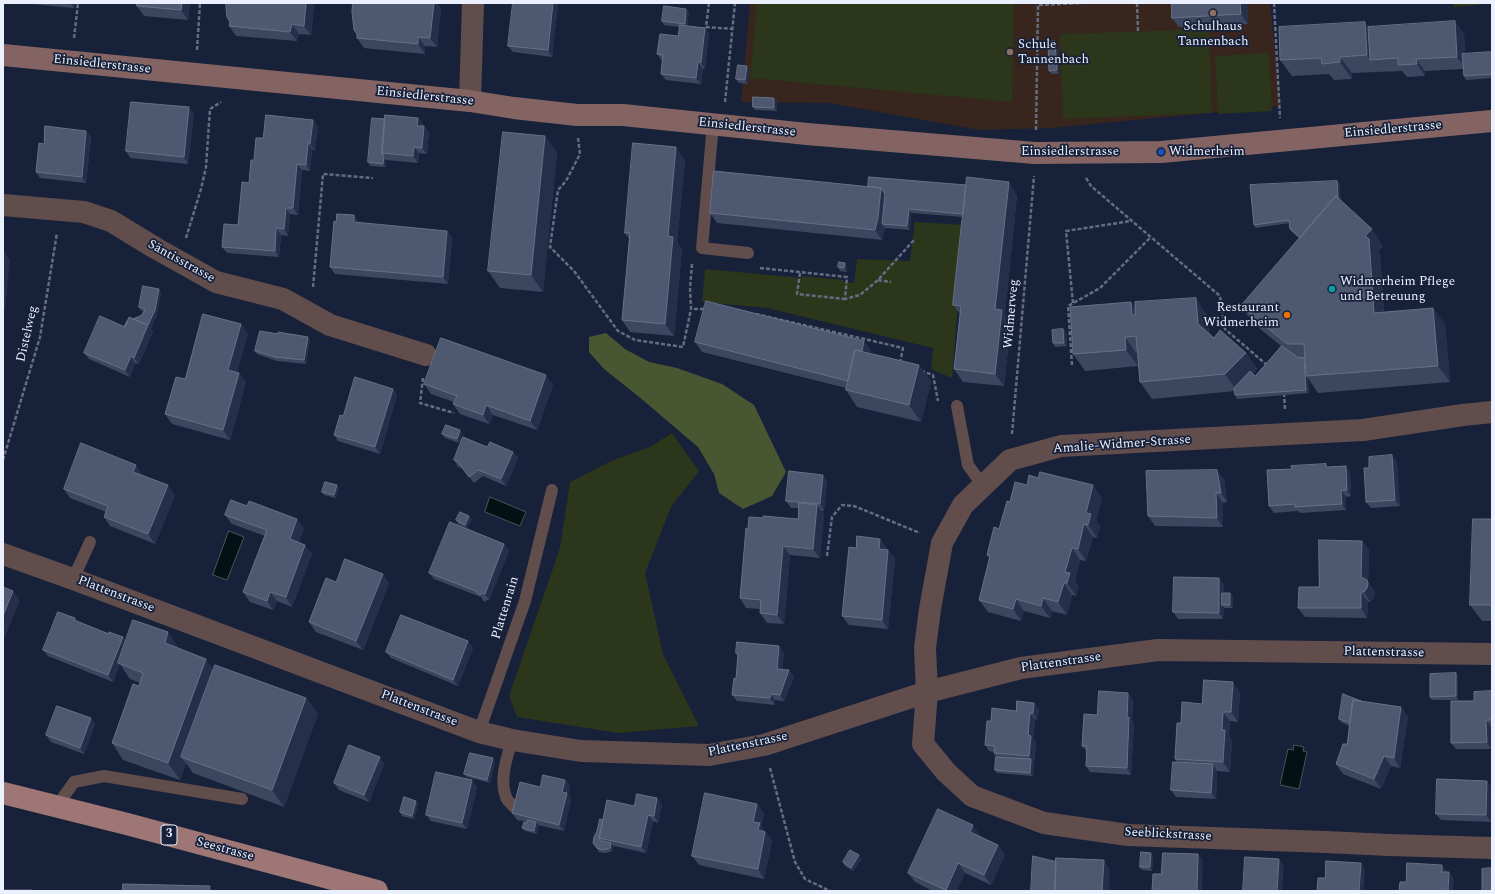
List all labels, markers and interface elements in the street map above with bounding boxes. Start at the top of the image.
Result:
marker: Schulhaus Tannenbach [1208,8,1218,18]
place label: Schulhaus Tannenbach [1178,19,1248,50]
place label: Schule Tannenbach [1018,37,1089,68]
marker: Schule Tannenbach [1005,47,1015,57]
street label: Einsiedlerstrasse [53,52,151,78]
street label: Einsiedlerstrasse [376,84,474,110]
street label: Einsiedlerstrasse [698,115,796,141]
street label: Einsiedlerstrasse [1344,118,1442,142]
street label: Einsiedlerstrasse [1021,144,1119,160]
place label: Widmerheim [1169,144,1245,160]
marker: Widmerheim [1156,147,1166,157]
street label: Säntisstrasse [145,237,217,287]
place label: Widmerheim Pflege und Betreuung [1340,274,1455,305]
street label: Widmerweg [1001,279,1023,349]
marker: Widmerheim Pflege und Betreuung [1327,284,1337,294]
place label: Restaurant Widmerheim [1203,300,1279,331]
street label: Distelweg [14,304,42,364]
marker: Restaurant Widmerheim [1282,310,1292,320]
street label: Amalie-Widmer-Strasse [1053,432,1191,458]
street label: Plattenstrasse [75,573,157,617]
street label: Plattenrain [489,575,523,641]
street label: Plattenstrasse [1343,644,1425,662]
street label: Plattenstrasse [1020,650,1102,676]
street label: Plattenstrasse [378,687,460,731]
street label: Plattenstrasse [707,729,789,761]
road number: 3 [161,825,177,845]
street label: Seeblickstrasse [1124,825,1212,845]
street label: Seestrasse [194,835,256,865]

